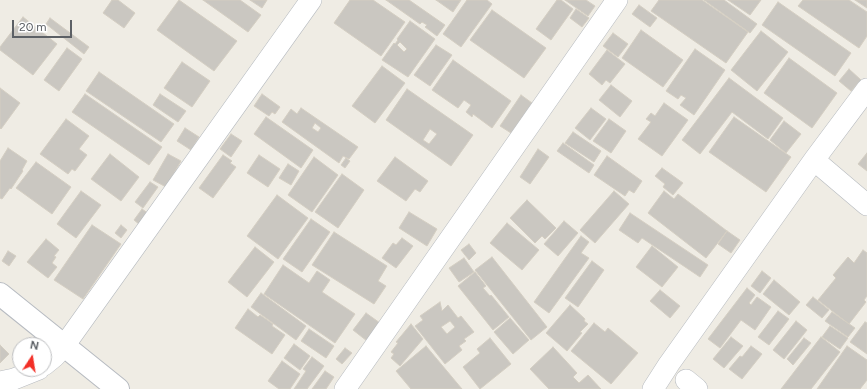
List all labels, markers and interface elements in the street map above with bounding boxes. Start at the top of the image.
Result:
scale bar [14,12,74,38]
text: 20 m [19,20,47,34]
north arrow [12,337,52,377]
text: N [29,339,40,353]

